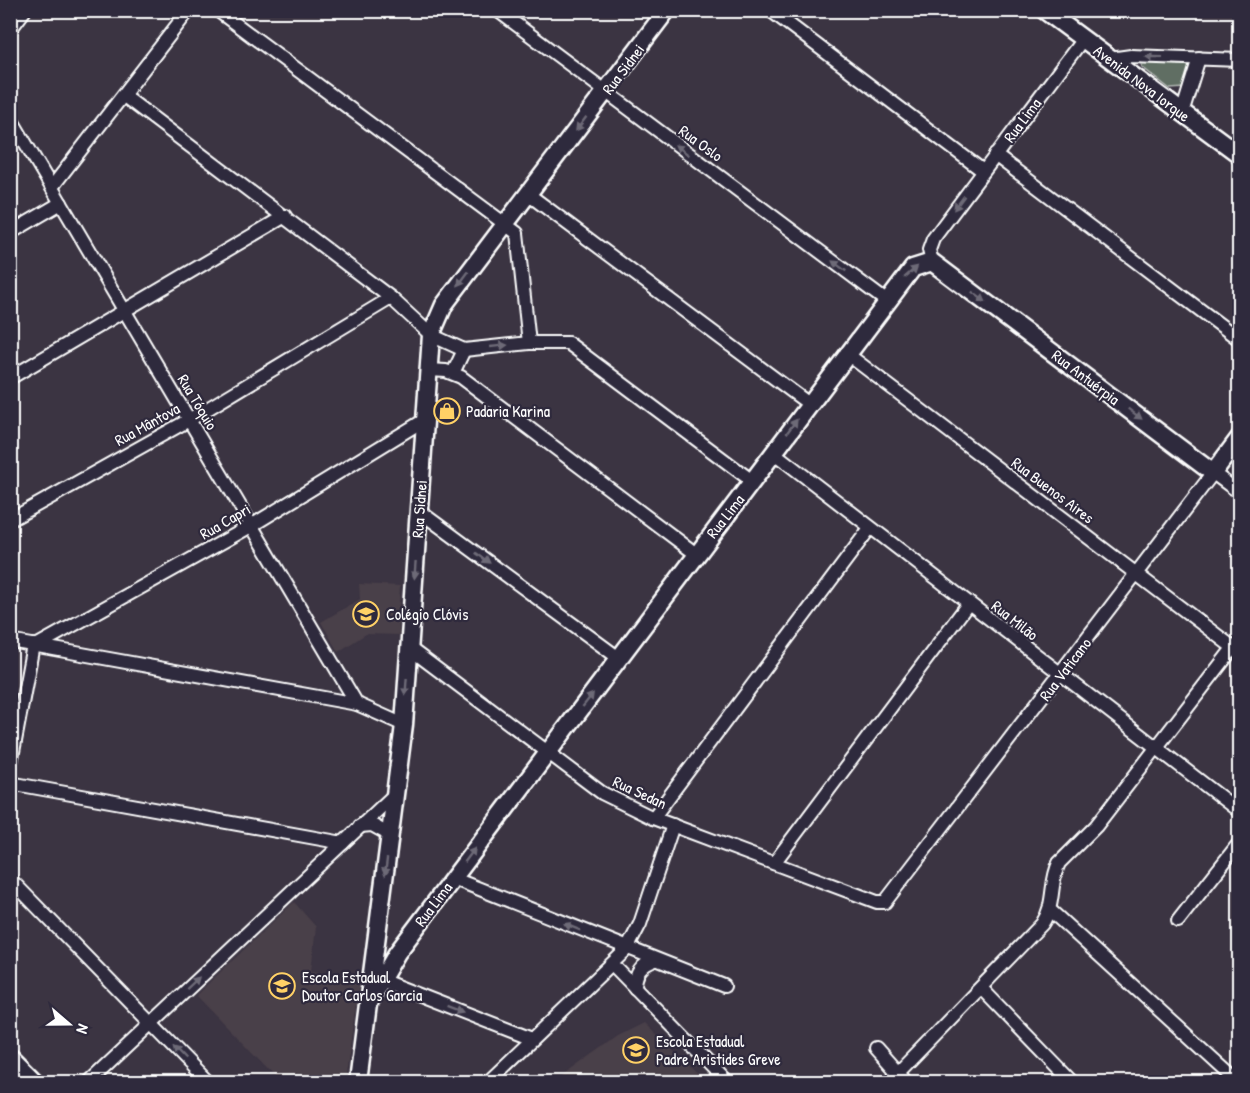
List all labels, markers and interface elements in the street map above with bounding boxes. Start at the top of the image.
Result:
street label: Rua Sidnei [597,39,649,99]
street label: Avenida Nova Iorque [1089,39,1195,127]
one-way arrow [1145,52,1164,62]
street label: Rua Lima [998,93,1046,147]
one-way arrow [575,116,587,132]
street label: Rua Oslo [675,120,728,167]
one-way arrow [675,144,691,156]
one-way arrow [953,195,965,211]
one-way arrow [831,260,847,272]
one-way arrow [903,265,919,278]
one-way arrow [457,271,469,287]
one-way arrow [970,291,986,303]
one-way arrow [490,341,509,351]
street label: Rua Antuérpia [1048,344,1124,410]
street label: Rua Tóquio [173,370,224,434]
shop icon: Padaria Karina [432,396,462,426]
street label: Rua Mântova [111,397,183,451]
place label: Padaria Karina [466,400,550,422]
one-way arrow [1126,408,1142,420]
one-way arrow [786,418,798,433]
street label: Rua Buenos Aires [1007,452,1099,528]
street label: Rua Sidnei [406,479,432,539]
street label: Rua Lima [701,489,749,543]
street label: Rua Capri [196,498,254,544]
one-way arrow [475,552,490,564]
one-way arrow [410,560,420,579]
street label: Rua Milão [987,595,1043,646]
school or university icon: Colégio Clóvis [351,599,381,629]
place label: Colégio Clóvis [386,603,468,625]
street label: Rua Vaticano [1034,632,1096,705]
one-way arrow [402,677,411,696]
one-way arrow [581,692,593,707]
street label: Rua Sedan [609,770,671,814]
one-way arrow [463,847,476,863]
one-way arrow [381,857,391,876]
street label: Rua Lima [409,877,457,931]
one-way arrow [563,922,581,932]
place label: Escola Estadual Doutor Carlos Garcia [302,966,422,1006]
school or university icon: Escola Estadual Doutor Carlos Garcia [267,971,297,1001]
one-way arrow [186,976,201,990]
north arrow [39,994,99,1054]
one-way arrow [446,1005,464,1015]
text: N [71,1021,95,1037]
place label: Escola Estadual Padre Aristides Greve [656,1030,781,1070]
school or university icon: Escola Estadual Padre Aristides Greve [621,1035,651,1065]
one-way arrow [173,1046,187,1060]

